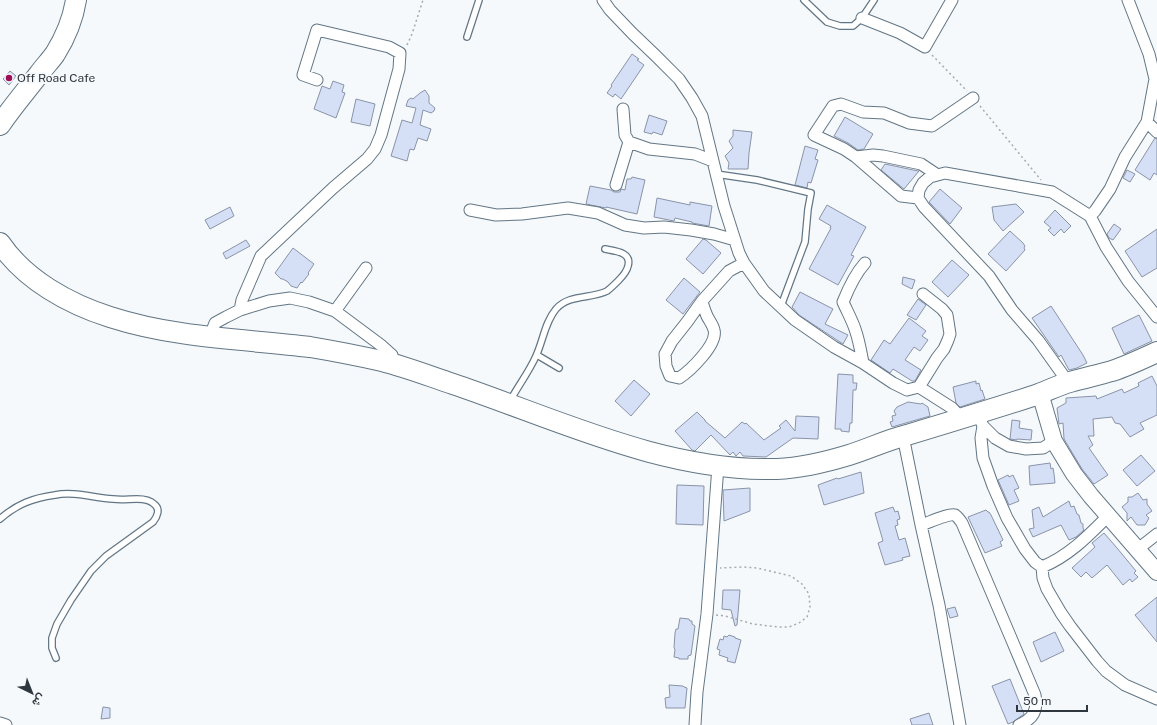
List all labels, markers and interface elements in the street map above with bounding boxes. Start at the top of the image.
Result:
place label: Off Road Cafe [17,71,96,85]
marker: Off Road Cafe [4,73,14,83]
north arrow [12,673,52,713]
scale bar [1017,687,1087,713]
text: ش [29,691,48,709]
text: 50 m [1023,694,1051,708]

